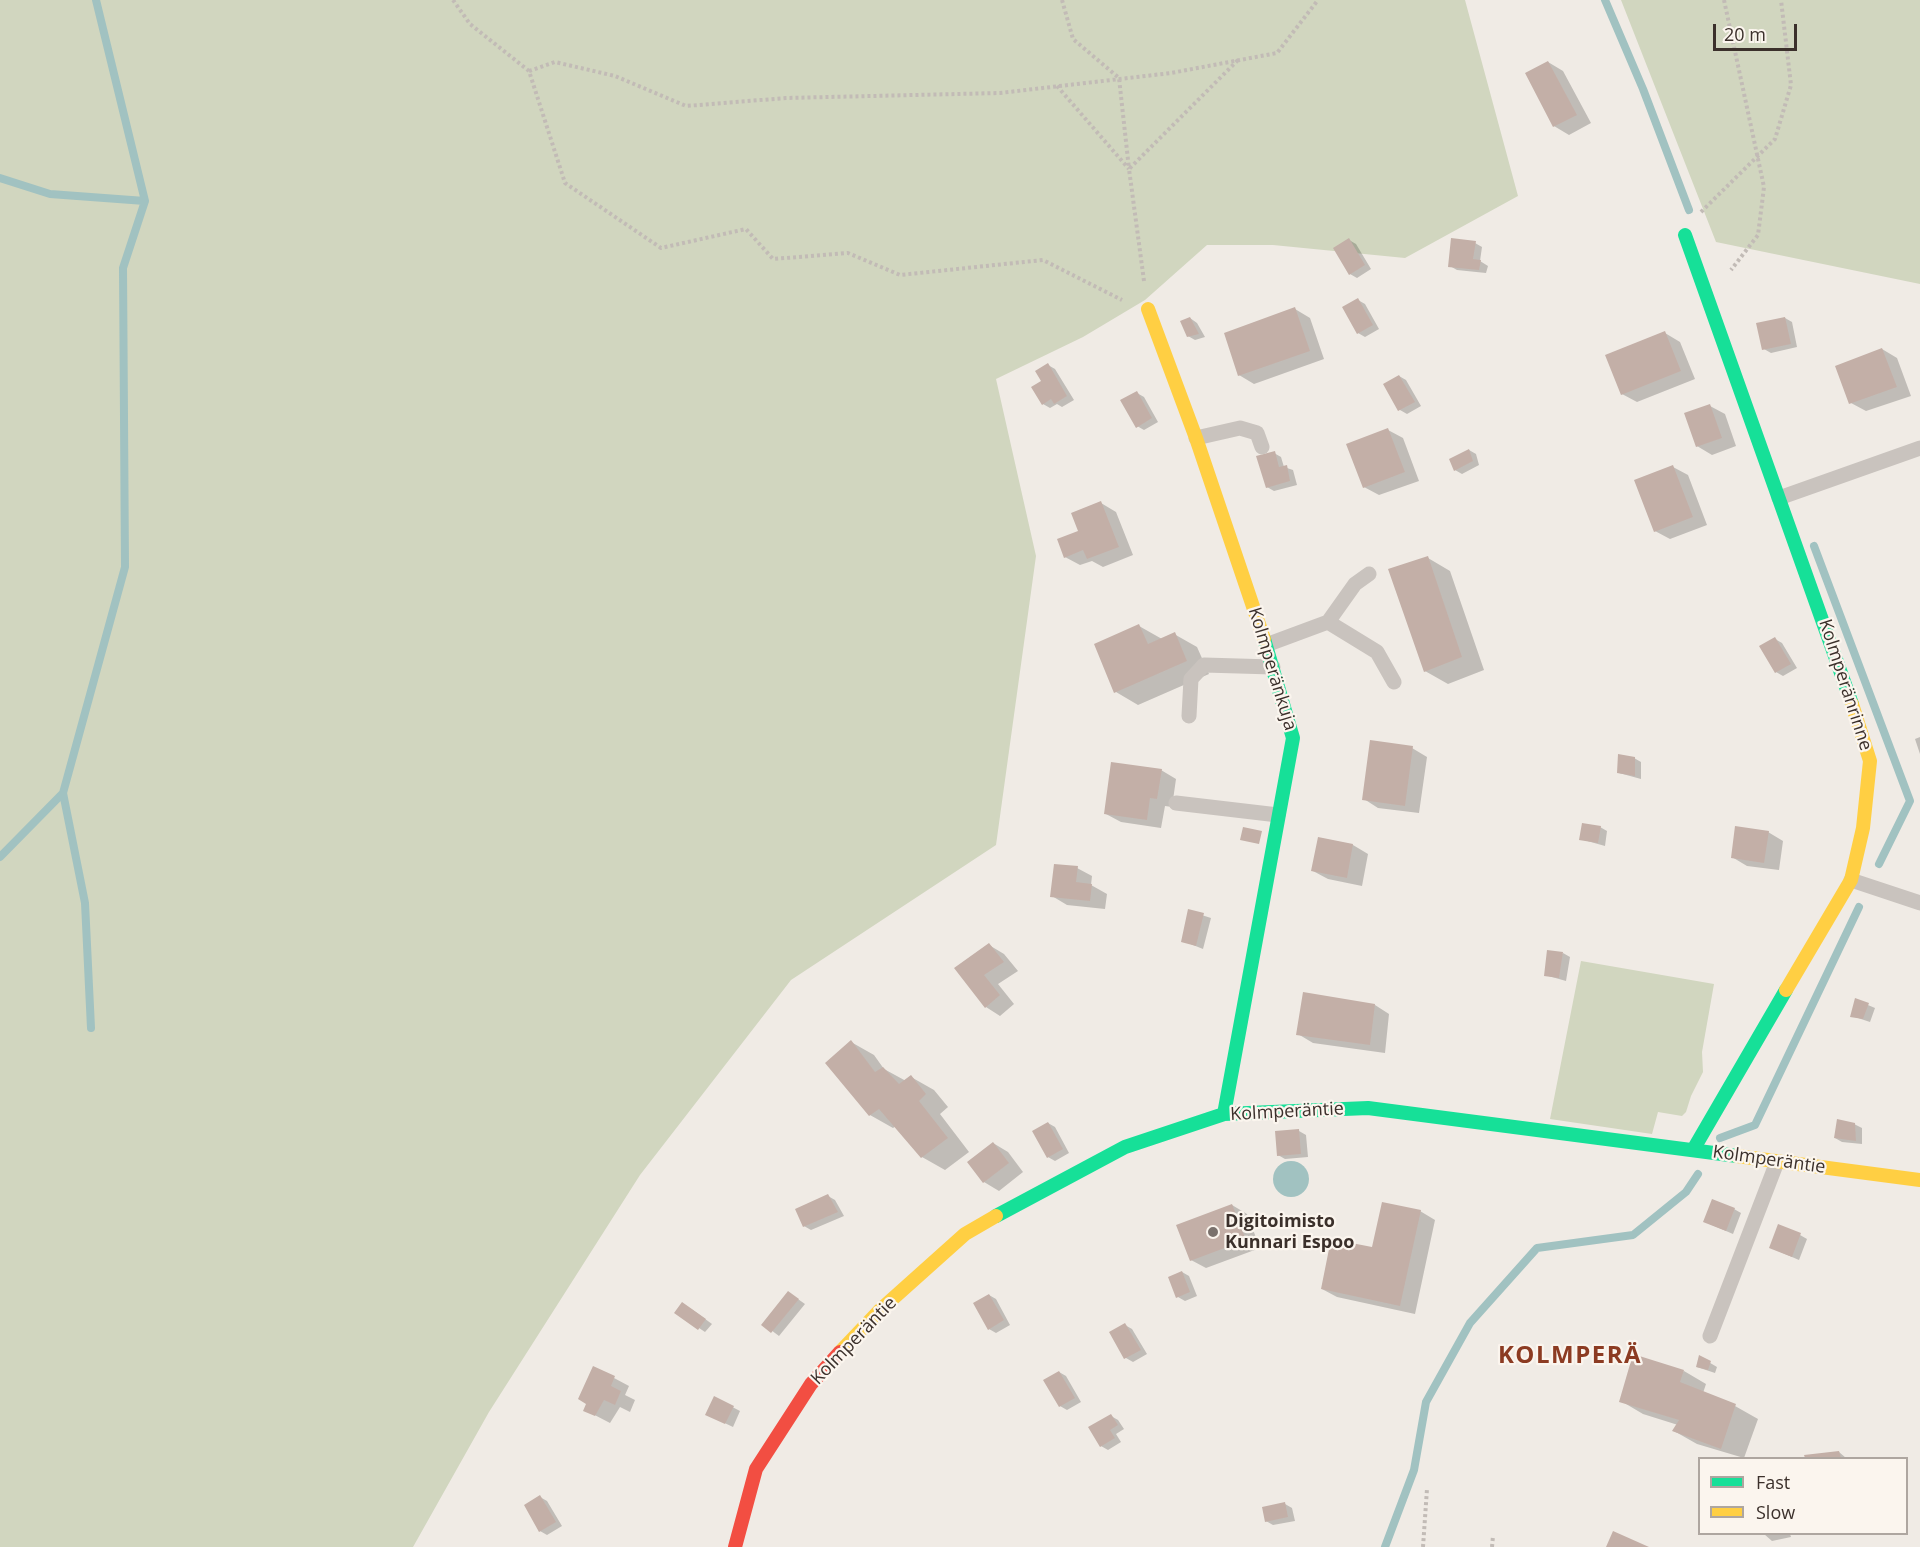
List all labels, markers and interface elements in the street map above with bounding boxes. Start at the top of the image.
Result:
scale bar [1716,12,1800,50]
text: 20 m [1724,22,1766,46]
street label: Kolmperänkuja [1243,605,1301,733]
street label: Kolmperänrinne [1814,617,1876,753]
street label: Kolmperäntie [1230,1098,1344,1126]
street label: Kolmperäntie [1711,1141,1827,1179]
place label: Digitoimisto Kunnari Espoo [1225,1211,1354,1254]
marker: Digitoimisto Kunnari Espoo [1206,1225,1220,1239]
street label: Kolmperäntie [807,1293,901,1389]
district label: KOLMPERÄ [1498,1342,1642,1370]
legend [1698,1457,1908,1535]
text: Fast [1756,1470,1790,1494]
text: Slow [1756,1500,1795,1524]

